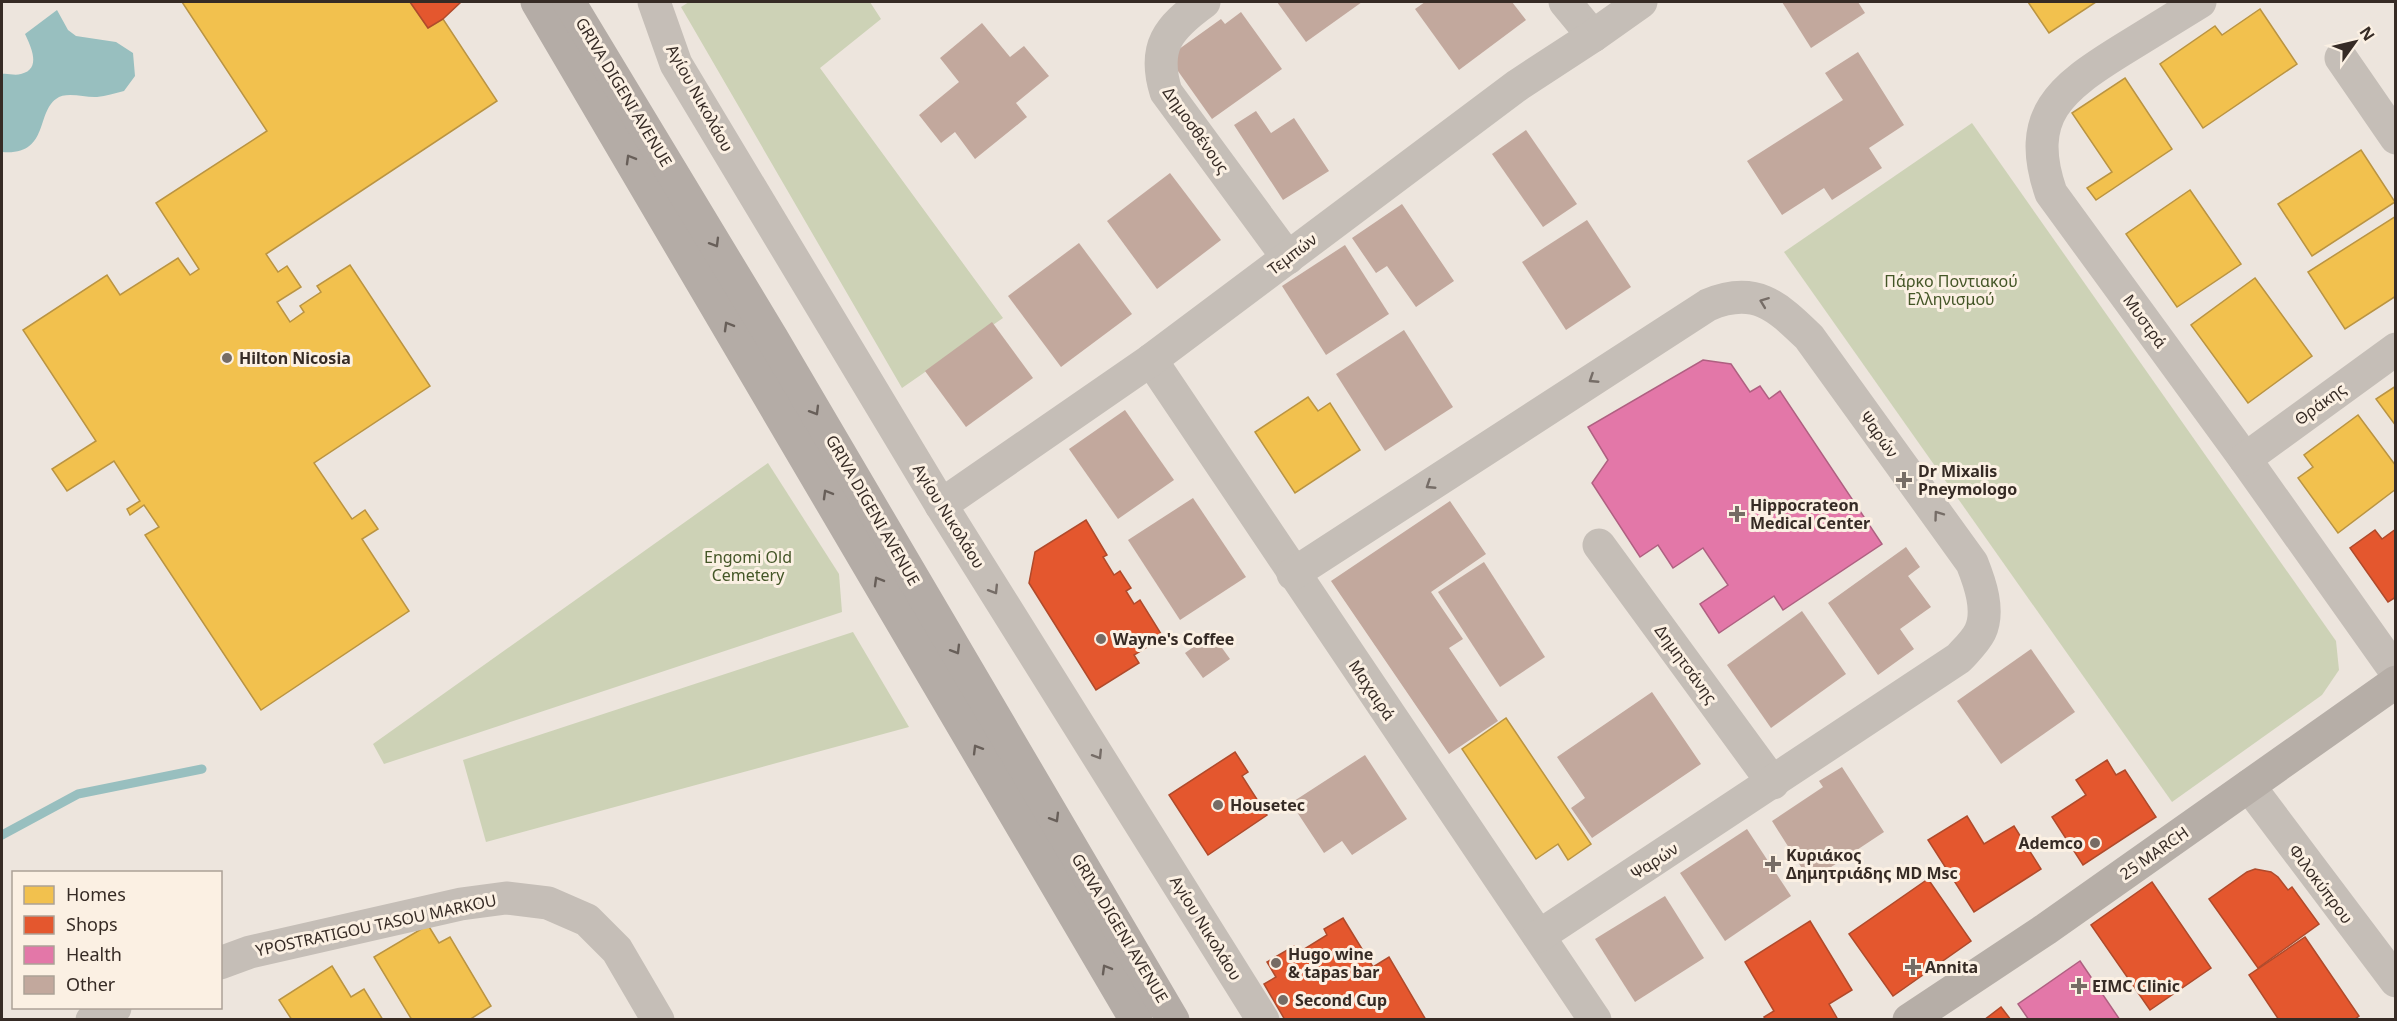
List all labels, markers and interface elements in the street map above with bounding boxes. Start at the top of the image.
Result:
north arrow [2325,12,2385,72]
street label: GRIVA DIGENI AVENUE [571,13,677,171]
text: N [2355,22,2380,45]
street label: Αγίου Νικολάου [661,40,739,156]
street label: Δημοσθένους [1158,82,1234,178]
one-way arrow [626,155,637,165]
street label: Τεμπών [1263,228,1321,280]
one-way arrow [707,237,719,247]
park label: Πάρκο Ποντιακού Ελληνισμού [1884,270,2018,310]
street label: Μυστρά [2118,290,2172,352]
one-way arrow [1759,296,1770,309]
one-way arrow [724,322,735,332]
place label: Hilton Nicosia [239,347,351,369]
marker: Hilton Nicosia [220,351,234,365]
one-way arrow [1589,372,1600,383]
street label: Θράκης [2290,378,2350,430]
one-way arrow [807,405,819,415]
street label: Ψαρών [1855,406,1903,462]
street label: GRIVA DIGENI AVENUE [821,431,925,589]
street label: Αγίου Νικολάου [908,460,990,572]
place label: Dr Mixalis Pneymologo [1918,460,2017,500]
marker: Dr Mixalis Pneymologo [1895,471,1913,489]
one-way arrow [1426,478,1436,490]
one-way arrow [823,490,834,500]
place label: Hippocrateon Medical Center [1750,494,1870,534]
marker: Hippocrateon Medical Center [1728,505,1746,523]
one-way arrow [1934,511,1945,522]
park label: Engomi Old Cemetery [704,546,792,586]
one-way arrow [874,577,885,587]
one-way arrow [987,584,999,594]
street label: Δημητσάνης [1650,620,1722,708]
place label: Wayne's Coffee [1113,628,1234,650]
marker: Wayne's Coffee [1094,632,1108,646]
one-way arrow [948,644,960,654]
street label: Μαχαιρά [1344,656,1400,724]
one-way arrow [972,745,984,755]
one-way arrow [1090,749,1102,759]
place label: Housetec [1230,794,1305,816]
marker: Housetec [1211,798,1225,812]
one-way arrow [1047,812,1059,822]
street label: 25 MARCH [2115,821,2193,885]
place label: Ademco [2018,832,2083,854]
marker: Ademco [2088,836,2102,850]
street label: Ψαρών [1626,837,1682,885]
street label: Φιλοκύπρου [2284,840,2358,928]
place label: Κυριάκος Δημητριάδης MD Msc [1786,844,1958,884]
street label: GRIVA DIGENI AVENUE [1067,849,1173,1007]
marker: Κυριάκος Δημητριάδης MD Msc [1764,855,1782,873]
legend [12,871,222,1009]
street label: Αγίου Νικολάου [1165,872,1247,984]
text: Homes [66,882,126,906]
street label: YPOSTRATIGOU TASOU MARKOU [253,889,499,961]
text: Shops [66,912,118,936]
text: Health [66,942,122,966]
place label: Hugo wine & tapas bar [1288,943,1379,983]
marker: Hugo wine & tapas bar [1269,956,1283,970]
place label: Annita [1925,956,1978,978]
marker: Annita [1906,960,1920,974]
one-way arrow [1102,965,1113,975]
text: Other [66,972,116,996]
place label: EIMC Clinic [2092,975,2180,997]
marker: EIMC Clinic [2070,977,2088,995]
place label: Second Cup [1295,989,1387,1011]
marker: Second Cup [1276,993,1290,1007]

